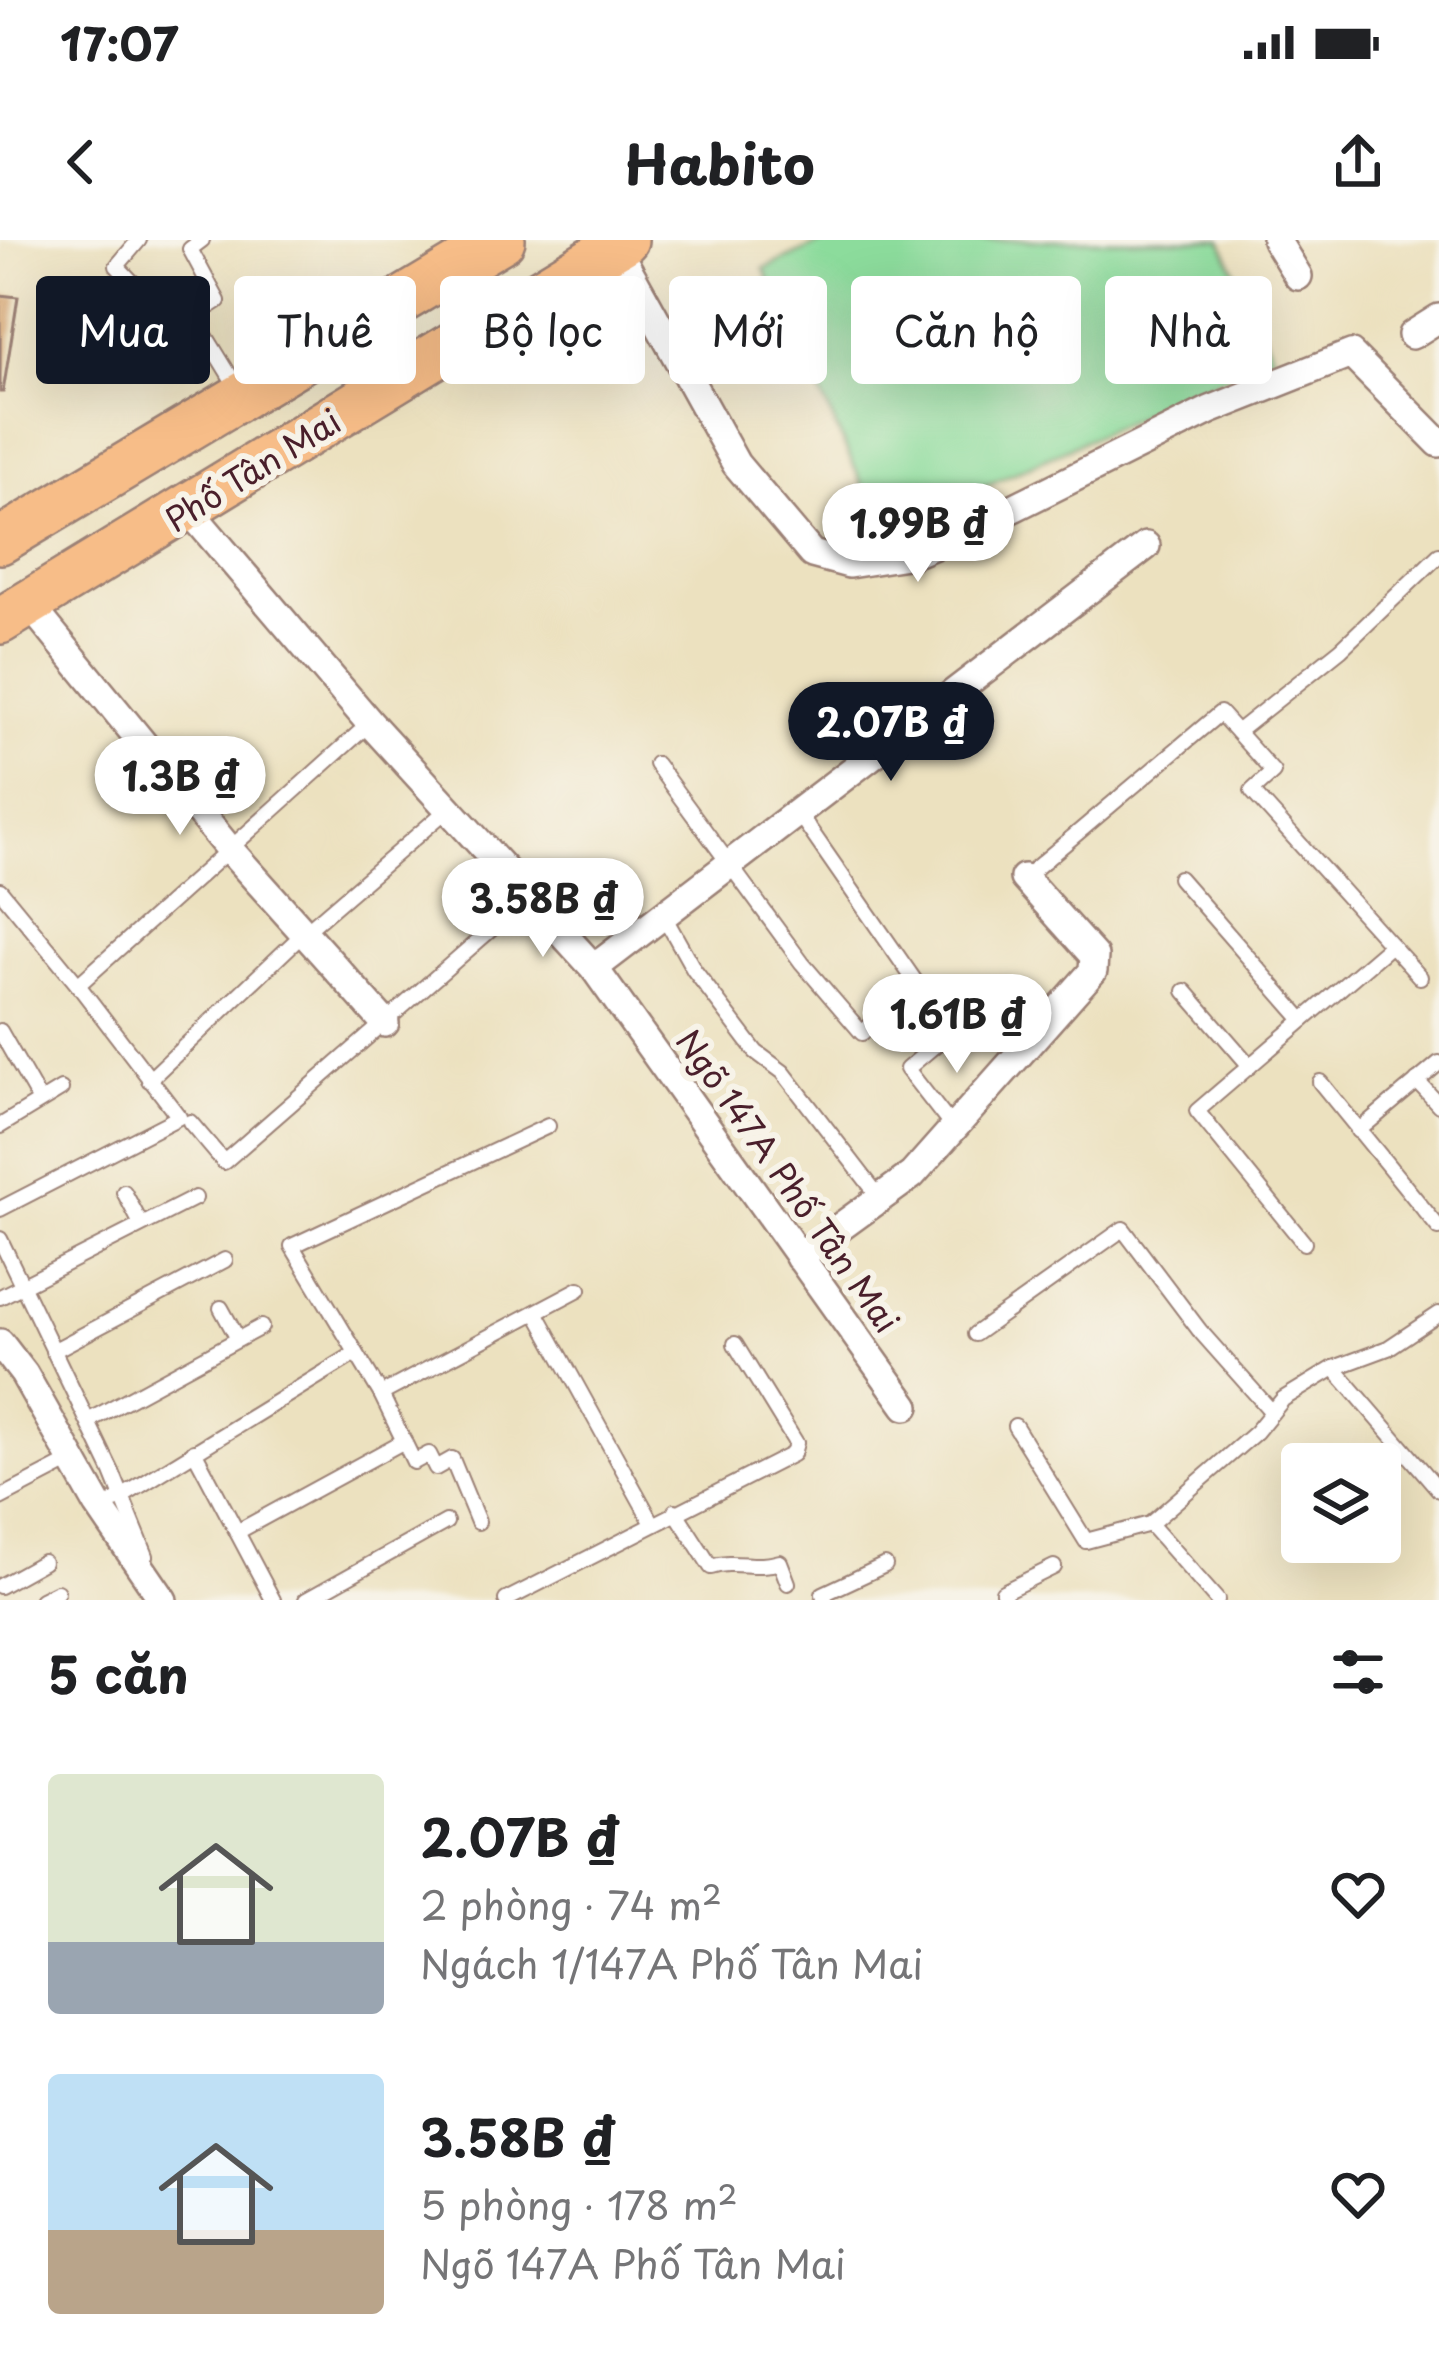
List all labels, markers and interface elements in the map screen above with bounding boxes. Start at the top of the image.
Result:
text: 17:07 [60,8,178,76]
text: Habito [624,122,815,203]
icon: back [48,129,114,195]
icon: share [1325,129,1391,195]
chip: Mua [36,276,210,384]
chip: Thuê [234,276,416,384]
chip: Bộ lọc [440,276,645,384]
chip: Mới [669,276,827,384]
chip: Căn hộ [851,276,1081,384]
chip: Nhà [1105,276,1272,384]
street label: Phố Tân Mai [154,395,350,543]
pin: 1.99B ₫ [807,483,1029,585]
text: 1.99B ₫ [849,492,987,551]
pin: 2.07B ₫ [780,682,1002,784]
text: 2.07B ₫ [815,691,967,750]
pin: 1.3B ₫ [82,736,278,838]
text: 1.3B ₫ [122,745,238,804]
pin: 3.58B ₫ [432,858,654,960]
text: 3.58B ₫ [469,867,617,926]
pin: 1.61B ₫ [846,974,1068,1076]
text: 1.61B ₫ [889,983,1025,1042]
street label: Ngõ 147A Phố Tân Mai [665,1018,913,1342]
map controls [1281,1443,1401,1563]
button: layers [1281,1443,1401,1563]
text: 5 căn [48,1634,189,1711]
icon: filters [1325,1639,1391,1705]
text: 2.07B ₫ [420,1797,618,1874]
icon: home [144,1822,288,1966]
icon: heart [1325,1861,1391,1927]
text: 2 phòng · 74 m² [420,1874,722,1933]
text: Ngách 1/147A Phố Tân Mai [420,1933,923,1992]
text: 3.58B ₫ [420,2097,614,2174]
icon: home [144,2122,288,2266]
icon: heart [1325,2161,1391,2227]
text: 5 phòng · 178 m² [420,2174,738,2233]
text: Ngõ 147A Phố Tân Mai [420,2233,846,2292]

